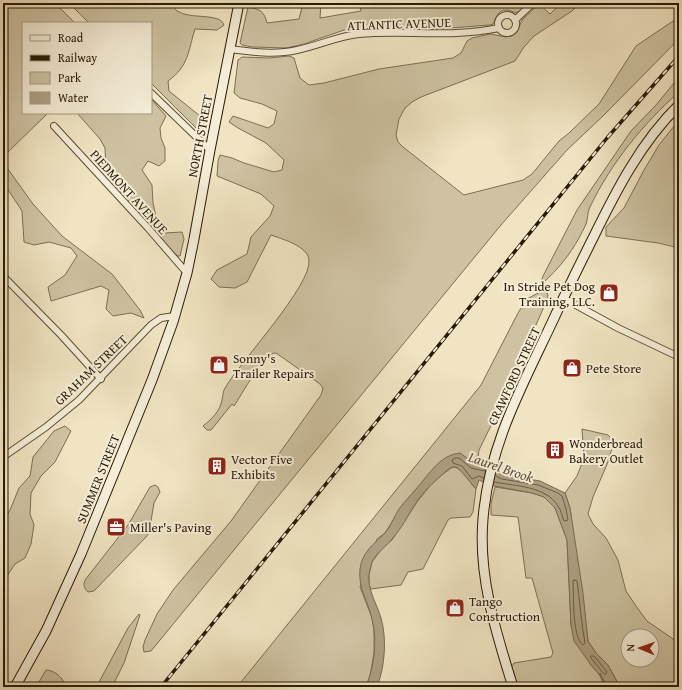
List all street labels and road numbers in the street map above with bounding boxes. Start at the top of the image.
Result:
street label: ATLANTIC AVENUE [347,13,452,35]
street label: NORTH STREET [183,92,217,179]
street label: PIEDMONT AVENUE [86,145,173,239]
street label: CRAWFORD STREET [483,323,545,428]
street label: GRAHAM STREET [50,330,132,410]
street label: SUMMER STREET [71,431,125,526]

